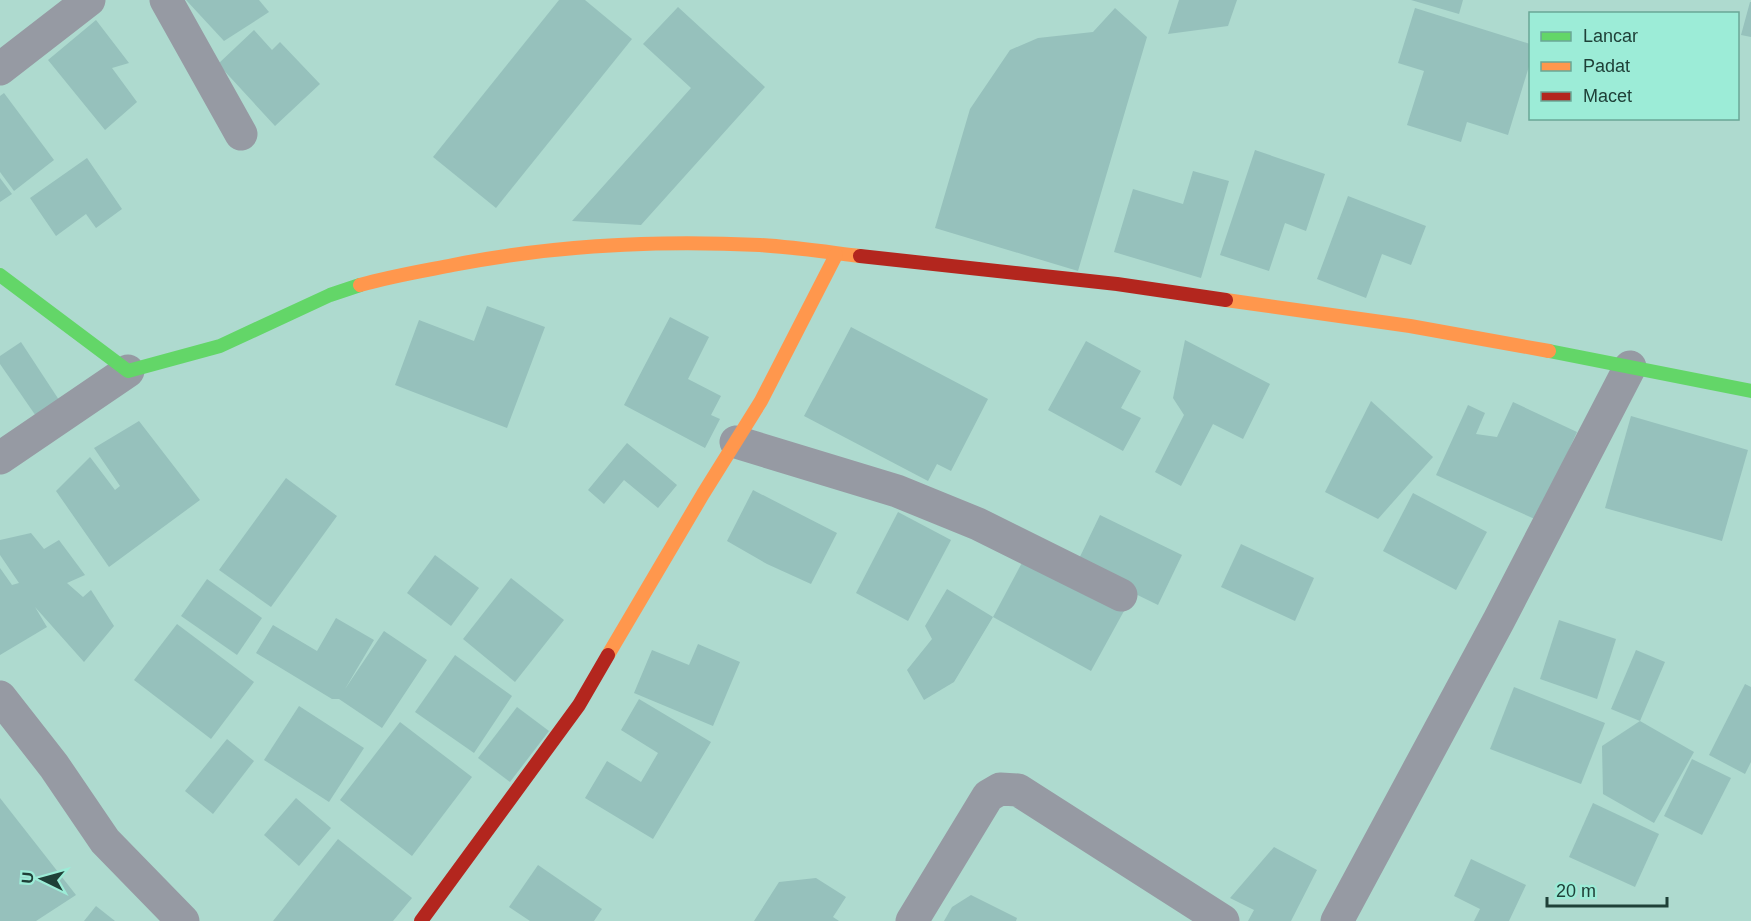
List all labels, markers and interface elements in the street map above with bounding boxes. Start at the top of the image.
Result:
legend [1529,12,1739,120]
text: Lancar [1583,26,1638,46]
text: Padat [1583,56,1630,76]
text: Macet [1583,86,1632,106]
north arrow [12,849,72,909]
scale bar [1547,870,1667,908]
text: U [19,871,37,884]
text: 20 m [1556,881,1596,901]

